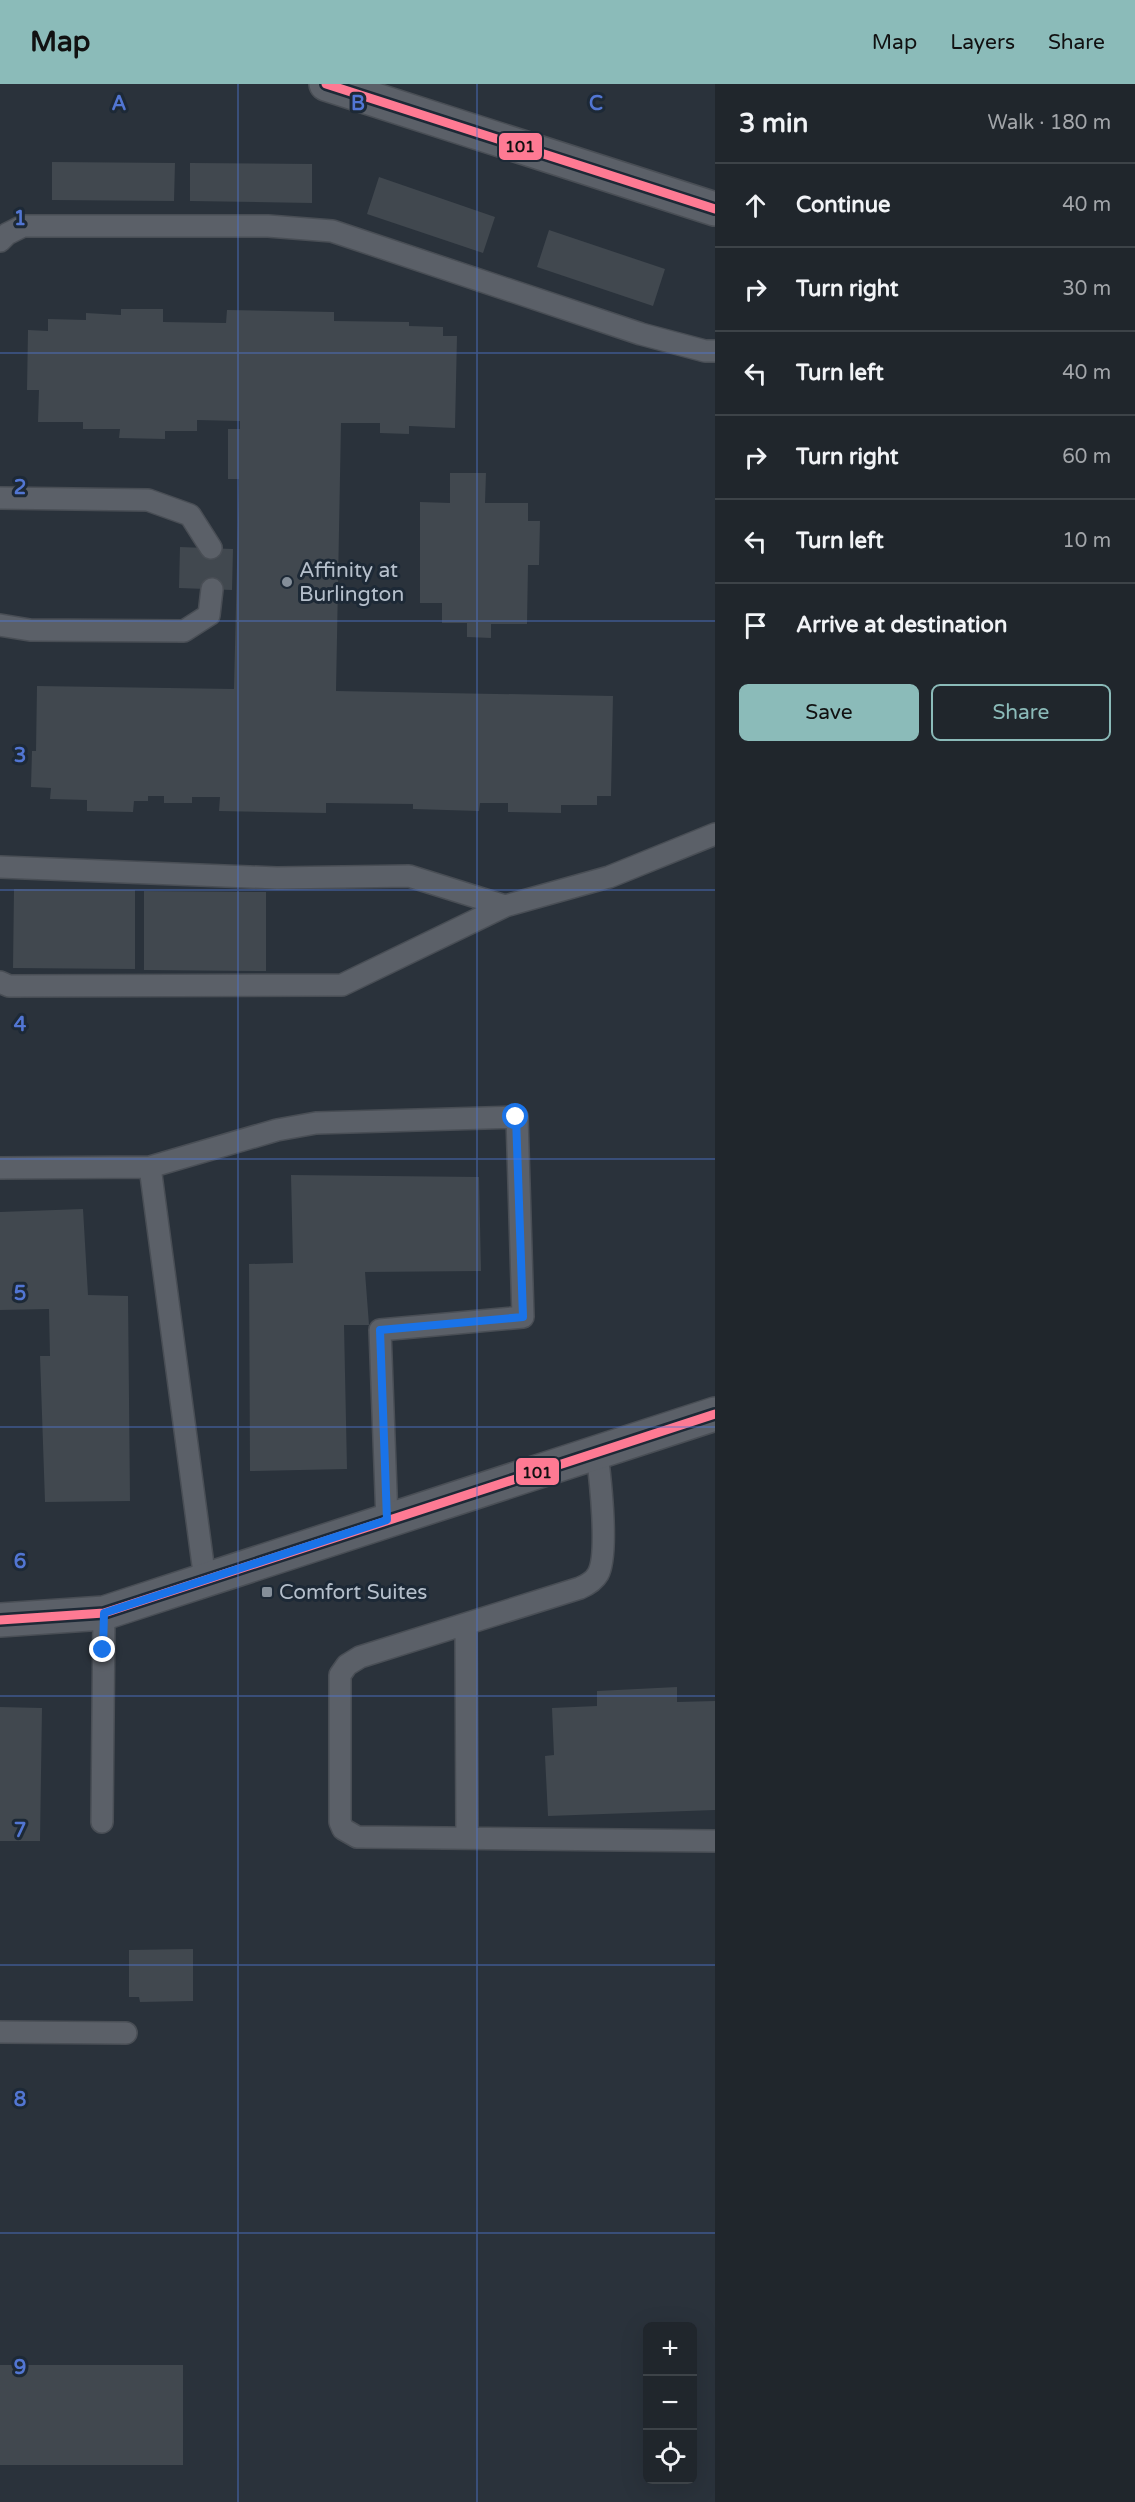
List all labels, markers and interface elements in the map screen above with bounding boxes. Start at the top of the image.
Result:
text: Map [30,25,90,59]
text: Map [872,30,917,55]
text: Layers [950,30,1015,55]
text: Share [1048,30,1105,55]
text: A [112,92,127,116]
text: B [351,92,365,116]
text: C [589,92,603,116]
text: 3 min [739,108,808,139]
text: Walk · 180 m [988,111,1111,135]
line badge: 101 [498,132,543,161]
text: 101 [505,137,535,157]
icon: ahead [739,189,772,222]
text: Continue [796,192,891,218]
text: 40 m [1062,193,1111,217]
text: 1 [14,207,26,231]
icon: right [739,273,772,306]
text: Turn right [796,276,898,302]
text: 30 m [1062,277,1111,301]
icon: left [739,357,772,390]
text: Turn left [796,360,884,386]
text: 40 m [1062,361,1111,385]
icon: right [739,441,772,474]
text: Turn right [796,444,898,470]
text: 60 m [1062,445,1111,469]
text: 2 [14,476,26,500]
icon: left [739,525,772,558]
text: Turn left [796,528,884,554]
text: 10 m [1062,529,1111,553]
place label: Affinity at Burlington [299,558,404,607]
marker: Affinity at Burlington [280,575,294,589]
icon: arrive [739,609,772,642]
text: Arrive at destination [796,612,1007,638]
button: Save [739,684,919,741]
button: Share [931,684,1111,741]
text: 3 [14,744,26,768]
text: 4 [14,1013,27,1037]
route start [502,1103,528,1129]
text: 5 [14,1282,26,1306]
line badge: 101 [515,1457,560,1486]
text: 101 [522,1463,552,1483]
text: 6 [14,1550,26,1574]
place label: Comfort Suites [279,1580,427,1605]
marker: Comfort Suites [260,1585,274,1599]
route end [89,1636,115,1662]
text: 7 [14,1819,26,1843]
text: 8 [14,2088,26,2112]
map controls [643,2322,697,2484]
button: + [643,2322,697,2376]
text: 9 [14,2356,26,2380]
button: − [643,2376,697,2430]
button: locate [643,2430,697,2484]

